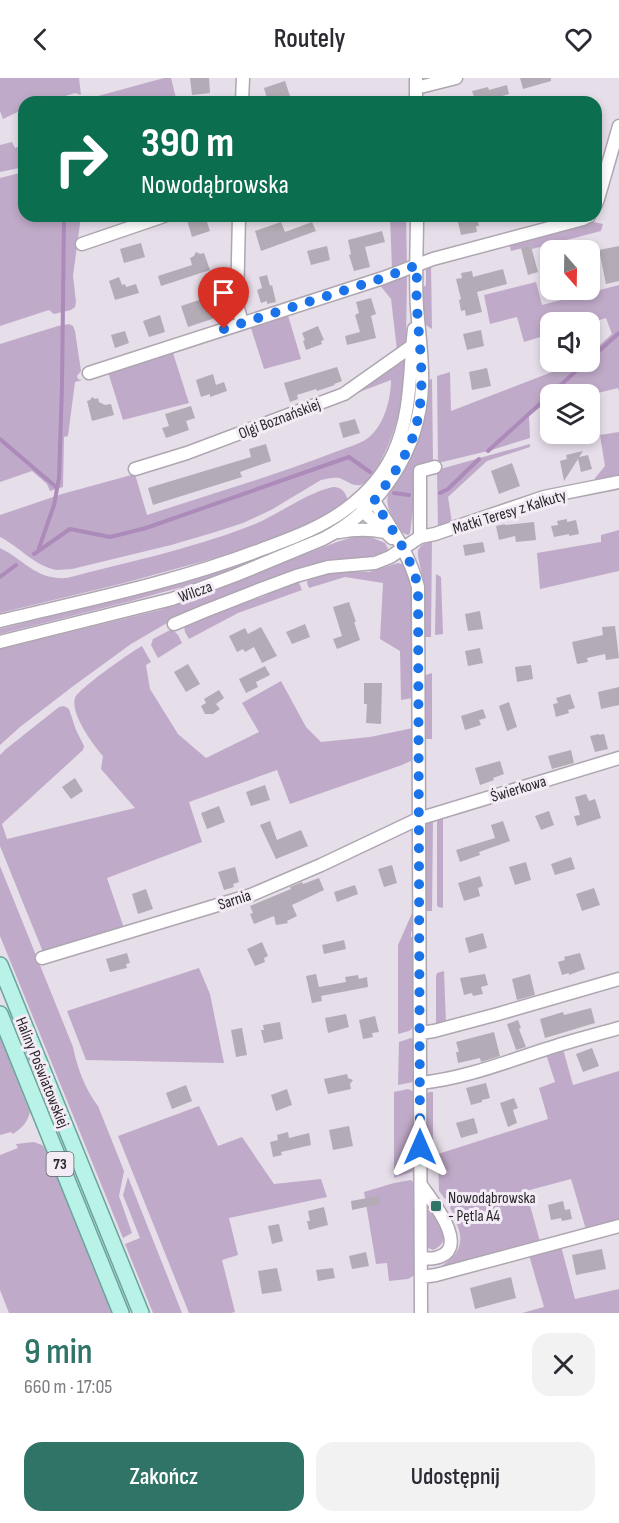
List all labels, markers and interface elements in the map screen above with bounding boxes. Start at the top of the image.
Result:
icon: back [24,23,57,56]
text: Routely [274,23,345,55]
icon: heart [562,23,595,56]
text: 390 m [141,118,234,169]
icon: right [42,120,120,198]
text: Nowodąbrowska [141,169,289,201]
north arrow [540,240,600,300]
map controls [540,240,600,444]
pin [198,267,249,329]
icon: arrive [207,276,240,309]
button: sound [540,312,600,372]
button: layers [540,384,600,444]
street label: Olgi Boznańskiej [236,395,323,444]
street label: Matki Teresy z Kalkuty [450,486,568,539]
street label: Wilcza [176,578,215,607]
street label: Świerkowa [488,772,549,807]
street label: Sarnia [216,886,253,915]
street label: Haliny Poświatowskiej [11,1014,73,1131]
position arrow [388,1115,452,1179]
road number: 73 [46,1152,74,1176]
place label: Nowodąbrowska - Pętla A4 [448,1189,536,1226]
marker: Nowodąbrowska - Pętla A4 [429,1199,443,1213]
text: 9 min [24,1331,93,1374]
button: close [532,1333,595,1396]
text: 660 m · 17:05 [24,1375,112,1399]
button: Zakończ [24,1442,304,1511]
button: Udostępnij [316,1442,595,1511]

